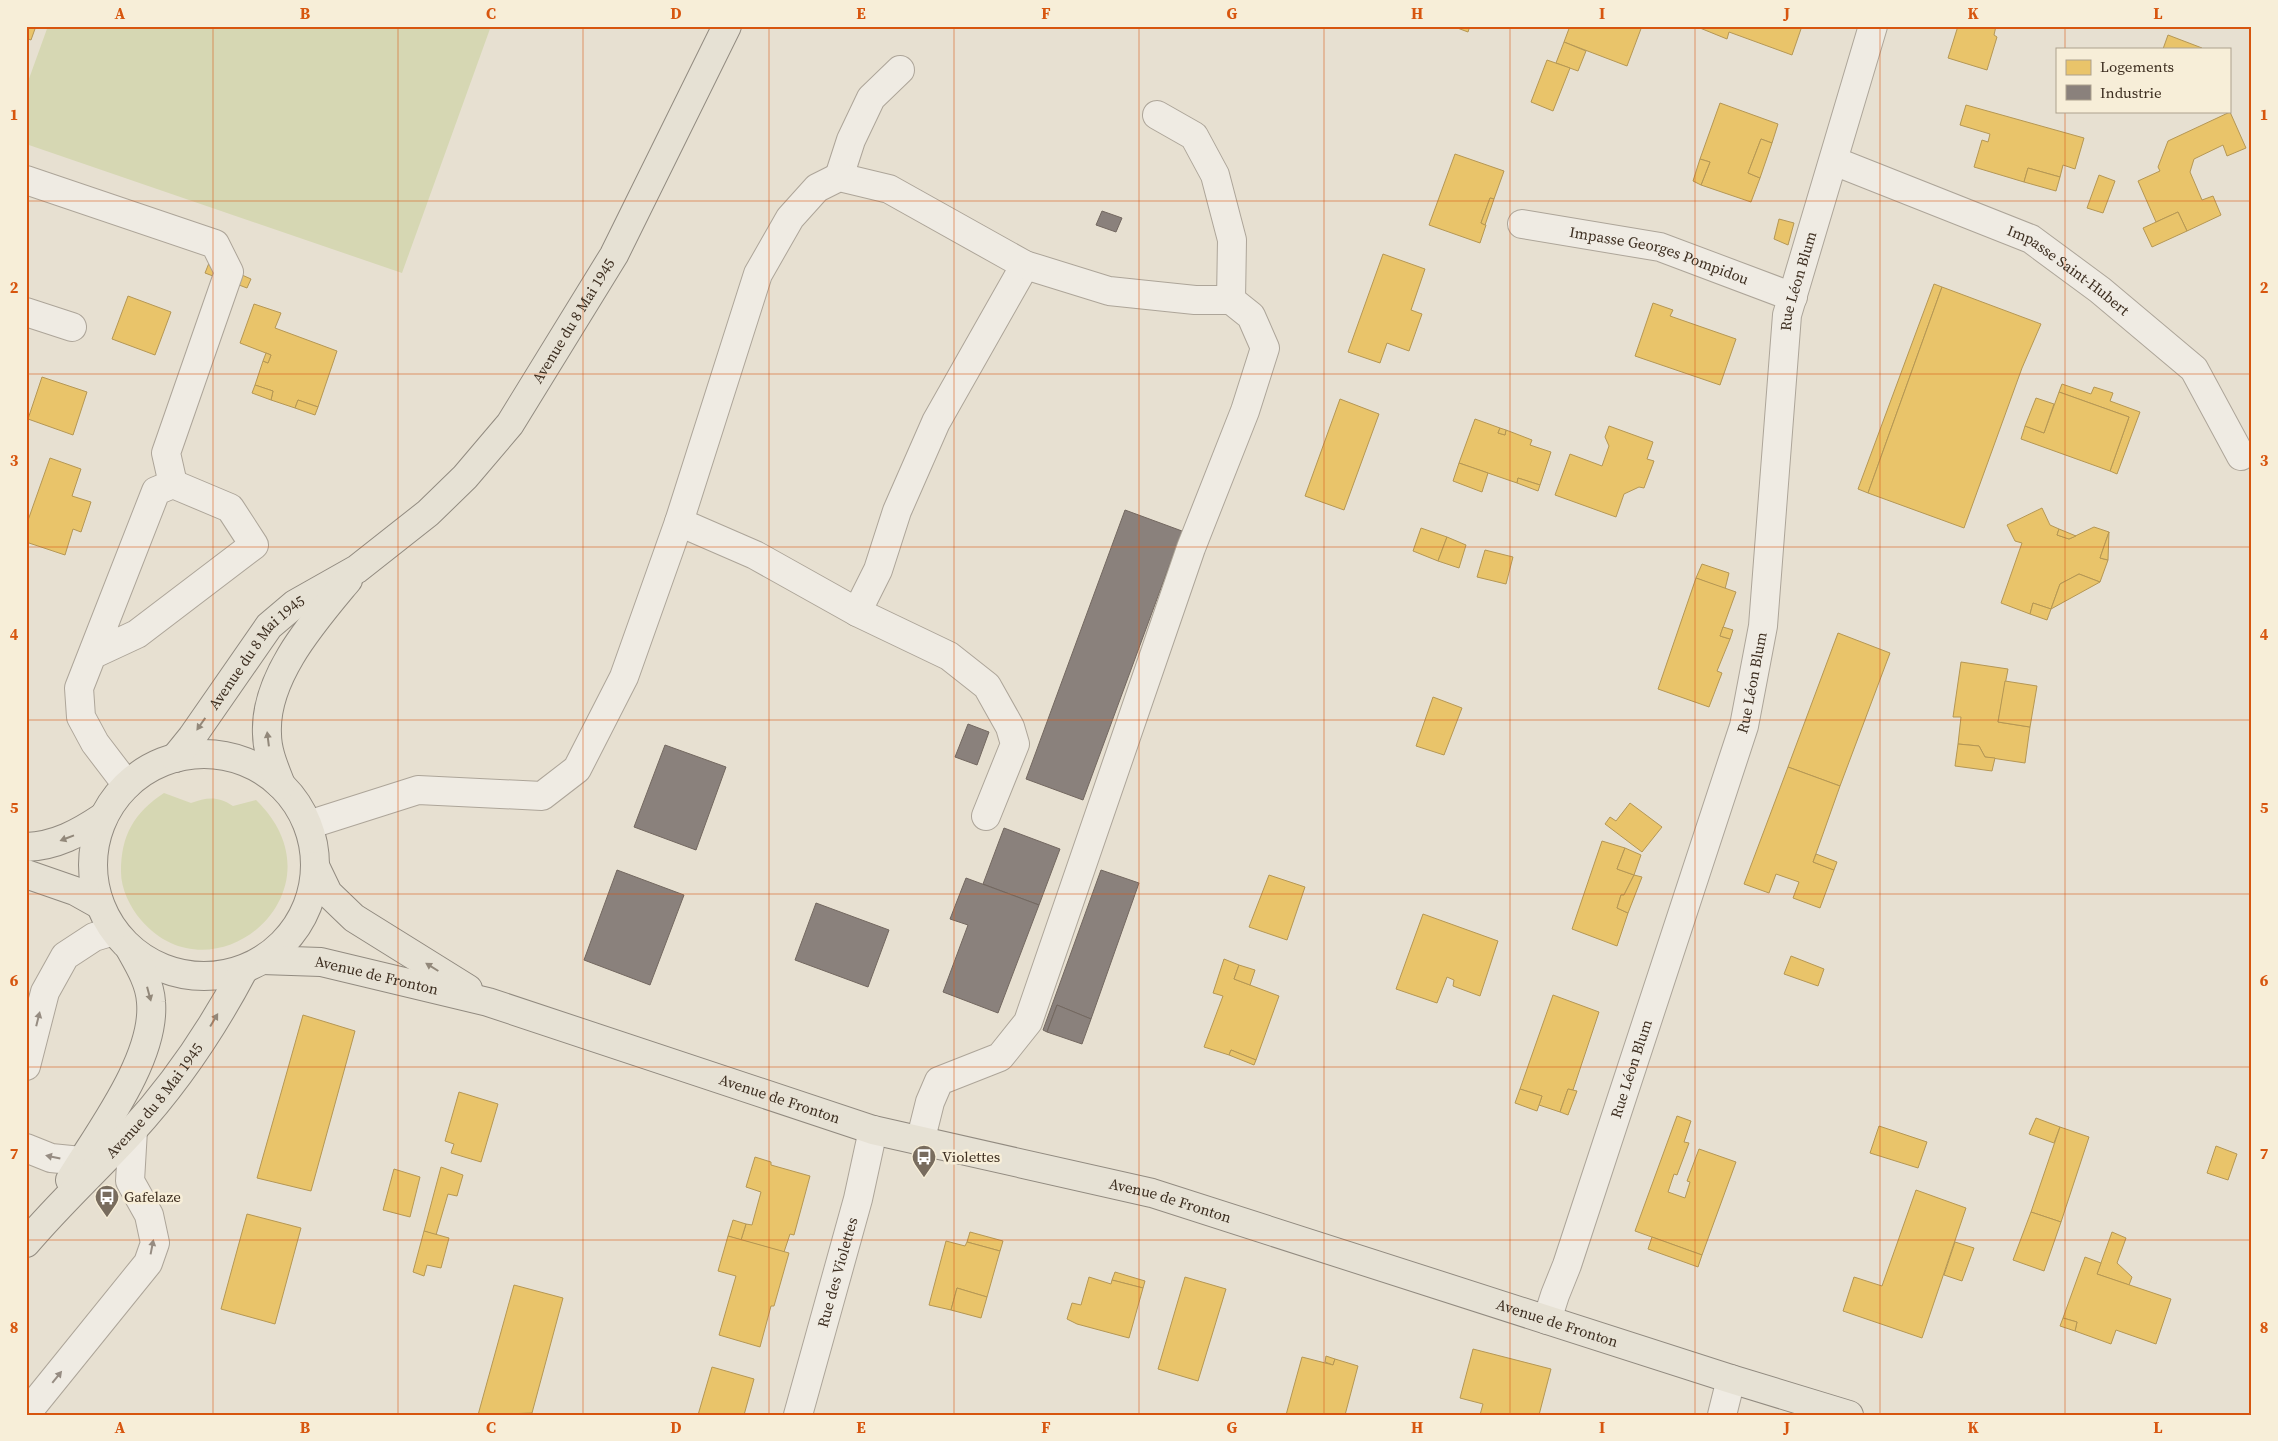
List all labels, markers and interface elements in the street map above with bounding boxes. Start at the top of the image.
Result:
text: A [115,2,126,24]
text: B [300,2,311,24]
text: C [486,2,496,24]
text: D [670,2,682,24]
text: E [856,2,866,24]
text: F [1041,2,1051,24]
text: G [1227,2,1238,24]
text: H [1411,2,1423,24]
text: I [1599,2,1605,24]
text: J [1783,2,1790,24]
text: K [1967,2,1979,24]
text: L [2153,2,2163,24]
legend [2056,48,2230,112]
text: Logements [2100,56,2174,77]
text: Industrie [2100,82,2162,103]
text: 1 [10,103,18,125]
text: 1 [2260,103,2268,125]
street label: Impasse Saint-Hubert [2004,220,2134,320]
street label: Impasse Georges Pompidou [1568,221,1752,290]
street label: Rue Léon Blum [1775,228,1821,332]
street label: Avenue du 8 Mai 1945 [527,254,620,387]
text: 2 [10,276,19,298]
text: 2 [2260,276,2269,298]
text: 3 [10,449,19,471]
text: 3 [2260,449,2269,471]
street label: Avenue du 8 Mai 1945 [203,590,308,714]
text: 4 [10,623,19,645]
text: 4 [2260,623,2269,645]
street label: Rue Léon Blum [1731,630,1772,736]
one-way arrow [197,717,207,730]
one-way arrow [264,730,272,746]
text: 5 [10,796,19,818]
text: 5 [2260,796,2269,818]
one-way arrow [59,834,74,842]
street label: Avenue de Fronton [314,951,440,1000]
one-way arrow [426,962,439,971]
text: 6 [10,969,19,991]
text: 6 [2260,969,2269,991]
one-way arrow [145,986,153,1001]
one-way arrow [34,1011,42,1026]
one-way arrow [210,1014,219,1027]
street label: Rue Léon Blum [1605,1016,1657,1121]
street label: Avenue du 8 Mai 1945 [101,1039,207,1163]
street label: Avenue de Fronton [716,1069,843,1128]
text: 7 [10,1142,19,1164]
text: 7 [2260,1142,2269,1164]
bus stop icon: Violettes [911,1144,937,1178]
place label: Violettes [942,1146,1000,1167]
one-way arrow [46,1153,61,1161]
street label: Avenue de Fronton [1107,1173,1234,1228]
bus stop icon: Gafelaze [94,1184,120,1218]
place label: Gafelaze [124,1186,181,1207]
street label: Rue des Violettes [812,1215,862,1330]
one-way arrow [149,1238,157,1254]
street label: Avenue de Fronton [1494,1293,1621,1352]
text: 8 [10,1316,18,1338]
text: 8 [2260,1316,2268,1338]
one-way arrow [51,1370,62,1383]
text: A [115,1416,126,1438]
text: B [300,1416,311,1438]
text: C [486,1416,496,1438]
text: D [670,1416,682,1438]
text: E [856,1416,866,1438]
text: F [1041,1416,1051,1438]
text: G [1227,1416,1238,1438]
text: H [1411,1416,1423,1438]
text: I [1599,1416,1605,1438]
text: J [1783,1416,1790,1438]
text: K [1967,1416,1979,1438]
text: L [2153,1416,2163,1438]

